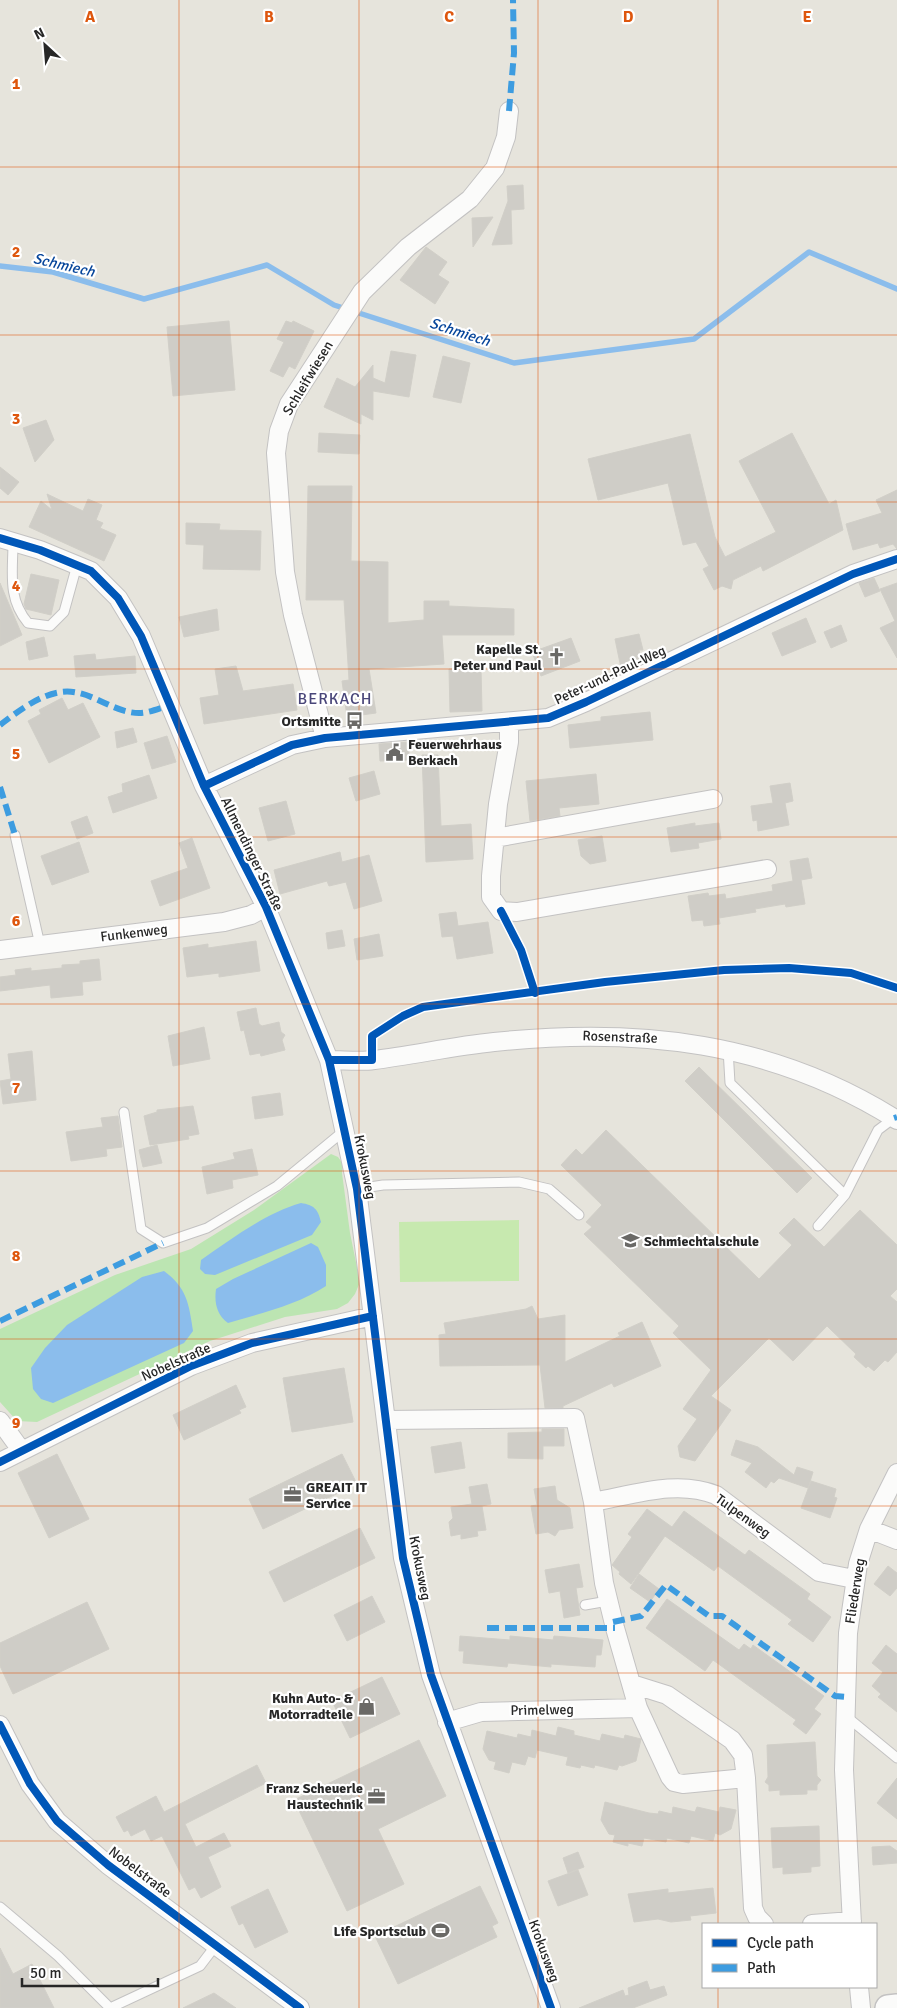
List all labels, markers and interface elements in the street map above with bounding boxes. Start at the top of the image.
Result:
text: A [85,7,96,27]
text: B [264,7,274,27]
text: C [444,7,454,27]
text: D [623,7,634,27]
text: E [802,7,812,27]
north arrow [20,20,70,70]
text: N [31,24,48,44]
text: 1 [12,74,21,94]
text: 2 [12,242,20,262]
water label: Schmiech [32,249,97,281]
water label: Schmiech [428,314,493,350]
street label: Schleifwiesen [279,338,337,418]
text: 3 [12,409,20,429]
text: 4 [12,576,21,596]
place label: Kapelle St. Peter und Paul [453,641,543,674]
street label: Peter-und-Paul-Weg [552,642,668,708]
church icon: Kapelle St. Peter und Paul [546,647,566,667]
district label: BERKACH [298,689,372,709]
bus stop icon: Ortsmitte [345,711,365,731]
place label: Ortsmitte [281,713,341,730]
place label: Feuerwehrhaus Berkach [408,736,502,769]
public building icon: Feuerwehrhaus Berkach [384,742,404,762]
text: 5 [12,744,20,764]
street label: Allmendinger Straße [217,794,287,914]
text: 6 [12,911,21,931]
street label: Funkenweg [99,920,169,946]
street label: Rosenstraße [582,1027,658,1047]
text: 7 [12,1078,21,1098]
street label: Krokusweg [350,1133,380,1201]
school or university icon: Schmiechtalschule [620,1231,640,1251]
place label: Schmiechtalschule [644,1233,759,1250]
text: 8 [12,1246,21,1266]
street label: Nobelstraße [139,1339,213,1385]
text: 9 [12,1413,21,1433]
place label: GREAIT IT Service [306,1479,368,1512]
office icon: GREAIT IT Service [282,1485,302,1505]
street label: Tulpenweg [712,1490,774,1542]
street label: Krokusweg [405,1534,435,1602]
street label: Fliederweg [841,1557,869,1625]
place label: Kuhn Auto- & Motorradteile [268,1690,354,1723]
shop icon: Kuhn Auto- & Motorradteile [357,1696,377,1716]
street label: Primelweg [510,1701,574,1719]
place label: Franz Scheuerle Haustechnik [266,1780,364,1813]
office icon: Franz Scheuerle Haustechnik [367,1786,387,1806]
street label: Nobelstraße [105,1843,175,1901]
street label: Krokusweg [525,1917,563,1985]
sports icon: Life Sportsclub [430,1921,450,1941]
place label: Life Sportsclub [334,1923,427,1940]
legend [702,1923,877,1988]
text: Cycle path [747,1934,814,1952]
scale bar [22,1956,159,1988]
text: Path [747,1959,776,1977]
text: 50 m [30,1964,61,1982]

